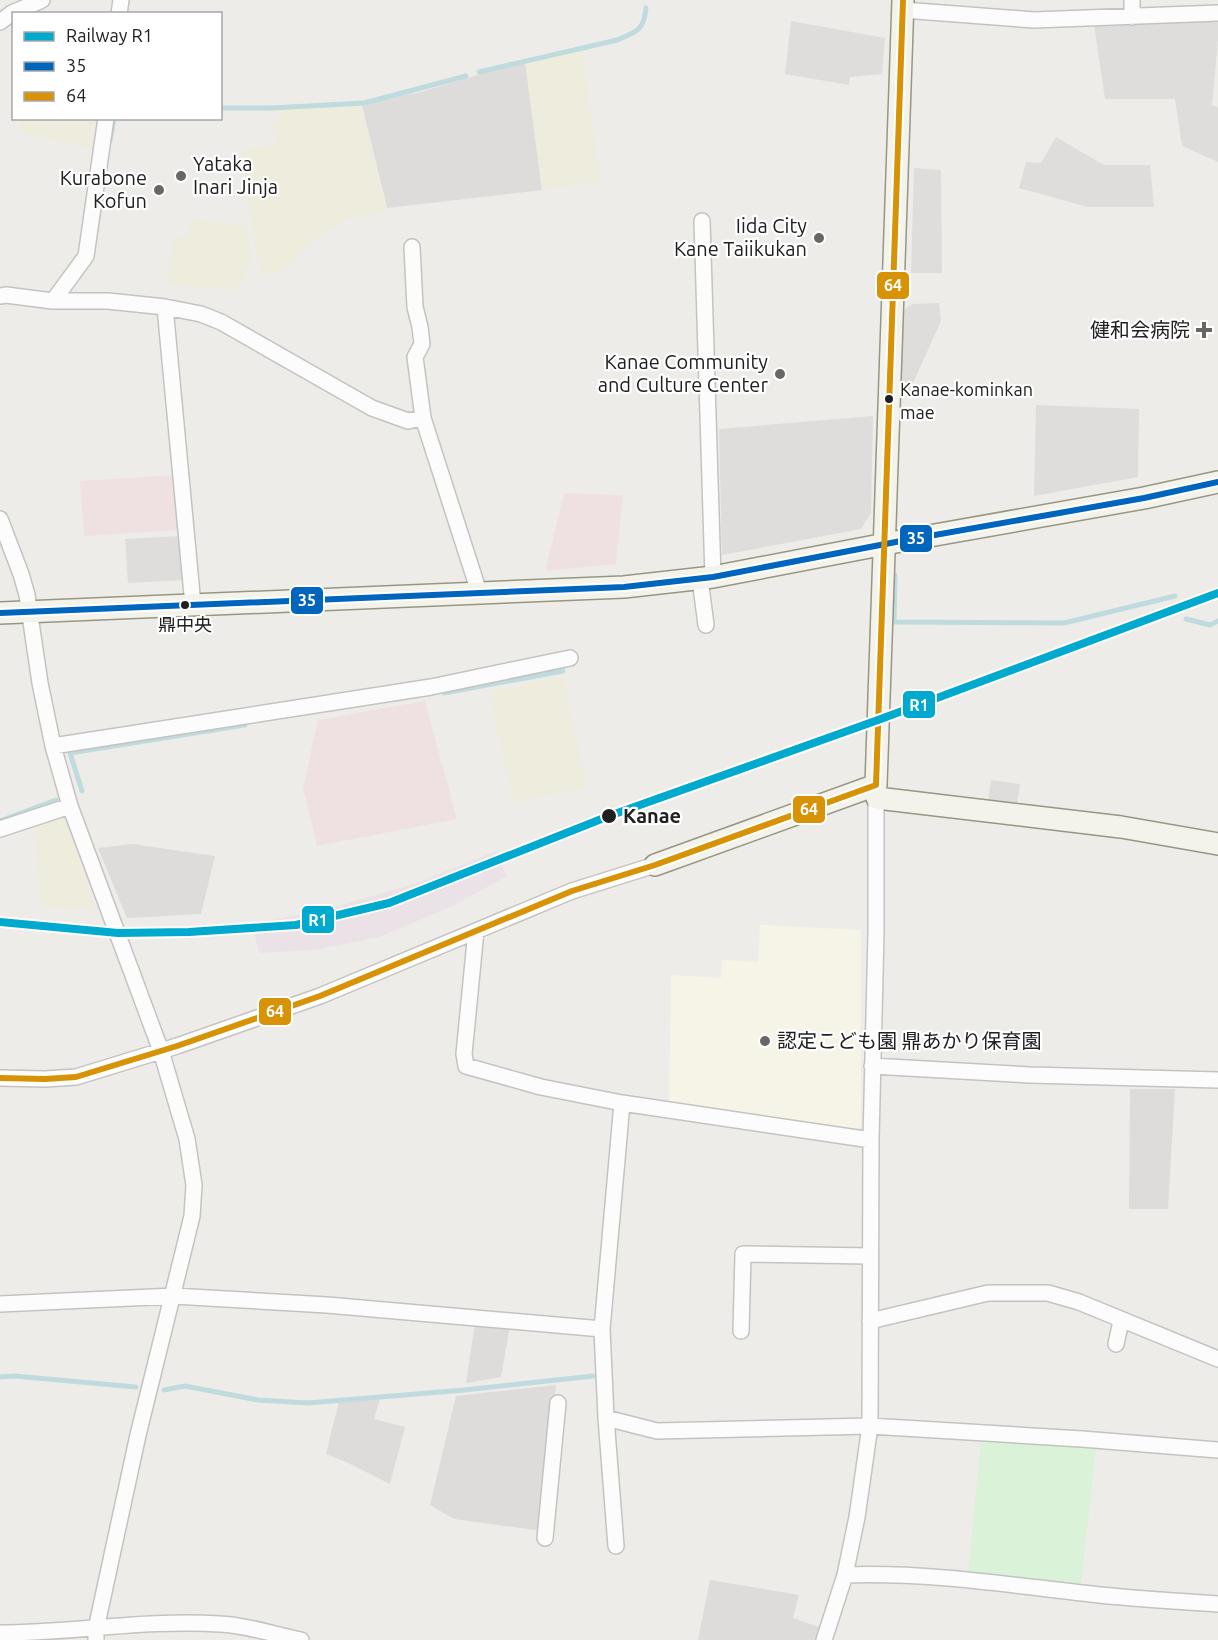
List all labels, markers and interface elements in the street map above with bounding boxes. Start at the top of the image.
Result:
legend [12,12,222,120]
text: Railway R1 [66,25,153,45]
text: 35 [66,55,86,75]
text: 64 [66,85,86,105]
place label: Yataka Inari Jinja [193,152,278,198]
place label: Kurabone Kofun [60,166,147,212]
marker: Yataka Inari Jinja [174,169,188,183]
marker: Kurabone Kofun [152,183,166,197]
place label: Iida City Kane Taiikukan [674,214,807,260]
marker: Iida City Kane Taiikukan [812,231,826,245]
line badge: 64 [876,271,910,300]
text: 64 [884,276,902,294]
place label: 健和会病院 [1090,318,1190,341]
marker: 健和会病院 [1195,321,1213,339]
place label: Kanae Community and Culture Center [598,350,768,396]
marker: Kanae Community and Culture Center [773,367,787,381]
place label: Kanae-kominkan mae [900,379,1033,422]
marker: Kanae-kominkan mae [883,393,895,405]
line badge: 35 [899,524,933,553]
text: 35 [907,529,925,547]
line badge: 35 [290,586,324,615]
text: 35 [298,591,316,609]
marker: 鼎中央 [179,599,191,611]
place label: 鼎中央 [158,614,212,634]
line badge: R1 [902,690,936,719]
text: R1 [909,696,929,714]
line badge: 64 [792,795,826,824]
text: 64 [800,800,818,818]
place label: Kanae [623,804,681,827]
marker: Kanae [600,807,618,825]
line badge: R1 [301,905,335,934]
text: R1 [308,911,328,929]
line badge: 64 [258,997,292,1026]
text: 64 [266,1002,284,1020]
place label: 認定こども園 鼎あかり保育園 [777,1029,1042,1052]
marker: 認定こども園 鼎あかり保育園 [758,1034,772,1048]

